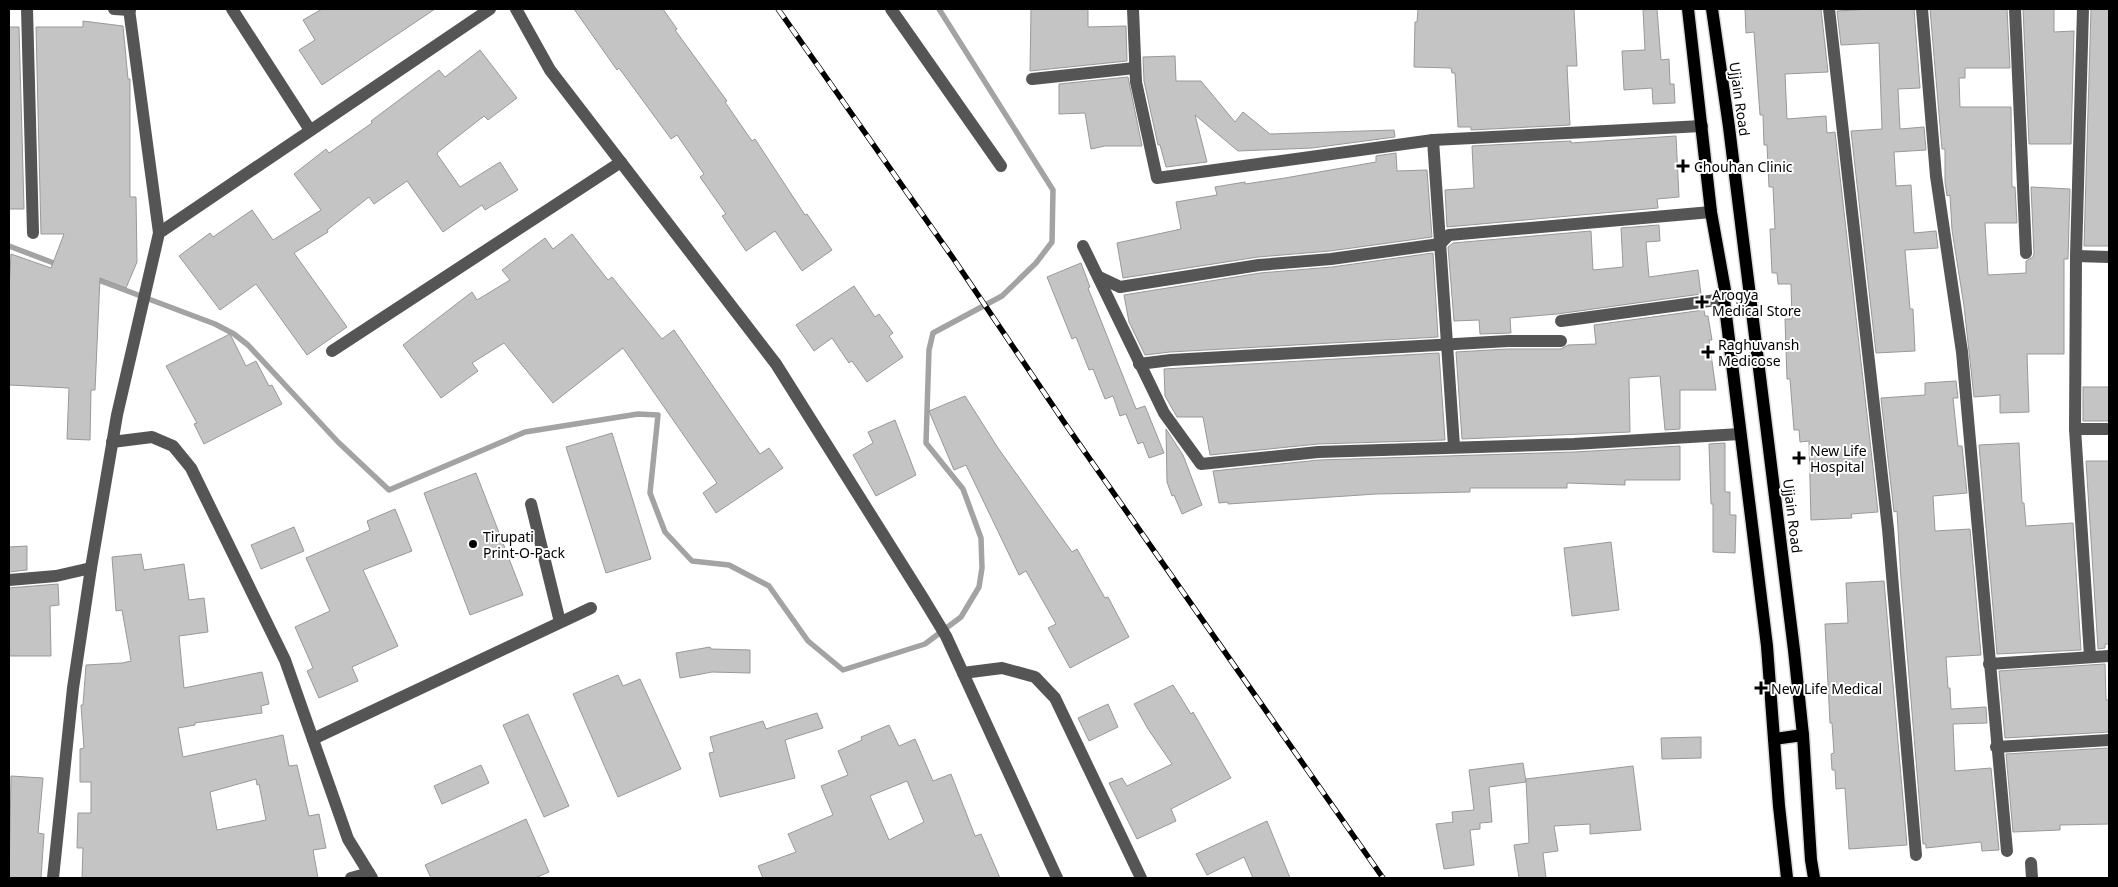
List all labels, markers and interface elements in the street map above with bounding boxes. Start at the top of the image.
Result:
street label: Ujjain Road [1725,61,1755,137]
place label: Chouhan Clinic [1694,157,1793,176]
marker: Chouhan Clinic [1676,159,1690,173]
place label: Arogya Medical Store [1712,285,1801,320]
marker: Arogya Medical Store [1696,296,1708,308]
place label: Raghuvansh Medicose [1718,335,1799,370]
marker: Raghuvansh Medicose [1702,346,1714,358]
place label: New Life Hospital [1810,441,1867,476]
marker: New Life Hospital [1792,451,1806,465]
street label: Ujjain Road [1779,478,1807,554]
place label: Tirupati Print-O-Pack [483,527,566,562]
marker: Tirupati Print-O-Pack [467,538,479,550]
place label: New Life Medical [1771,679,1882,698]
marker: New Life Medical [1755,682,1767,694]

